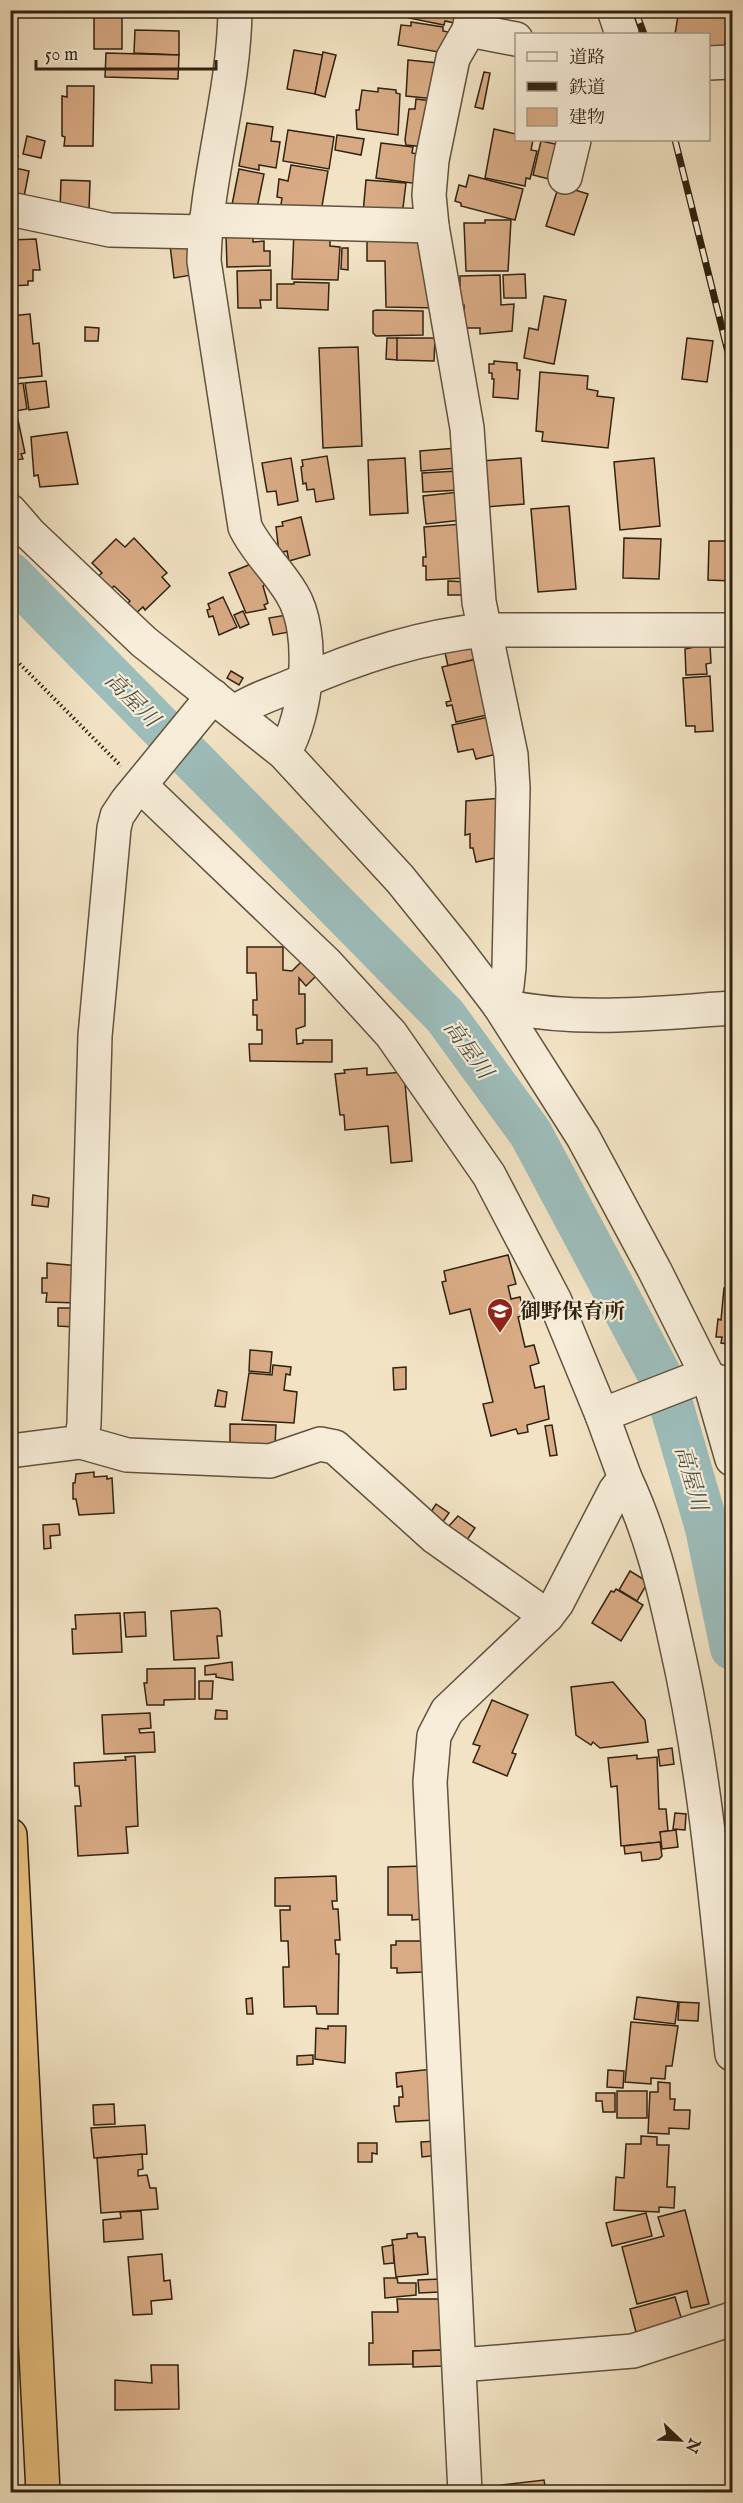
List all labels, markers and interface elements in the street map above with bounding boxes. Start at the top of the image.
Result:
scale bar [36,33,216,71]
legend [515,33,710,141]
text: 50 m [45,44,78,67]
text: 道路 [569,47,605,70]
text: 鉄道 [569,77,605,100]
text: 建物 [569,107,605,130]
water label: 高屋川 [98,667,166,735]
water label: 高屋川 [437,1015,499,1087]
school or university icon: 御野保育所 [485,1296,515,1334]
place label: 御野保育所 [520,1299,625,1326]
water label: 高屋川 [668,1443,713,1516]
north arrow [650,2410,710,2470]
text: N [680,2434,704,2456]

